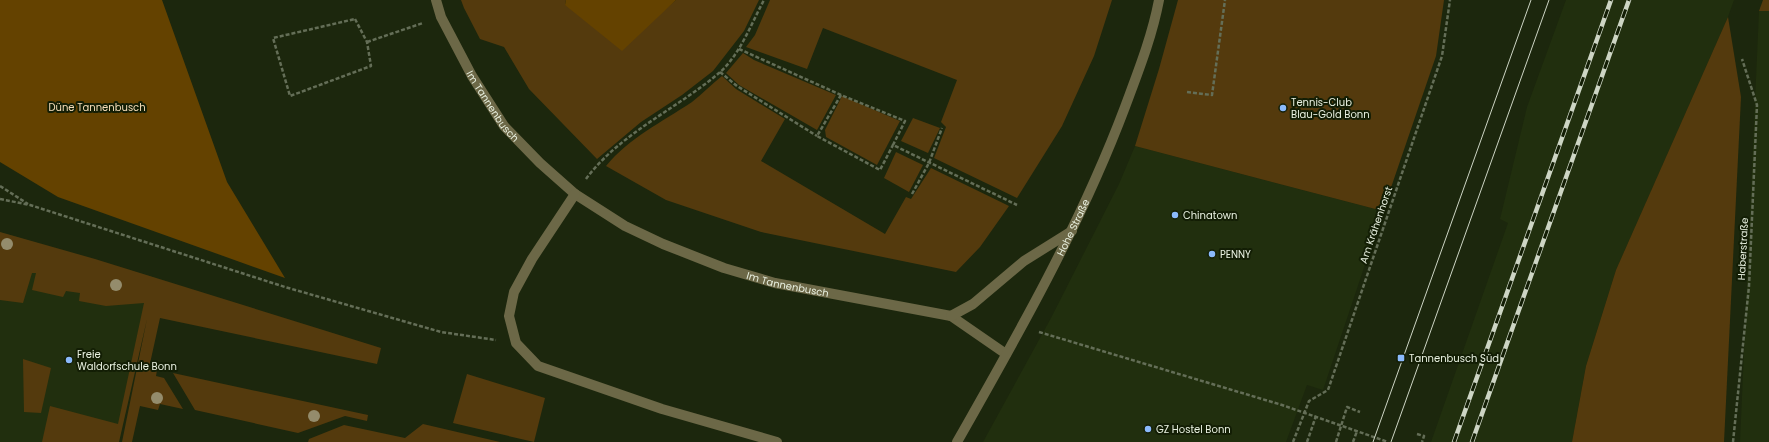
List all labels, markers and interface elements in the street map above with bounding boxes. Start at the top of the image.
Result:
street label: Im Tannenbusch [463,68,523,145]
place label: Tennis-Club Blau-Gold Bonn [1291,95,1370,122]
park label: Düne Tannenbusch [48,100,146,115]
marker: Tennis-Club Blau-Gold Bonn [1278,103,1288,113]
street label: Am Krähenhorst [1356,184,1396,266]
street label: Hohe Straße [1053,196,1093,258]
place label: Chinatown [1183,208,1237,223]
marker: Chinatown [1170,210,1180,220]
street label: Haberstraße [1734,217,1752,281]
place label: PENNY [1220,247,1251,262]
marker: PENNY [1207,249,1217,259]
street label: Im Tannenbusch [745,268,830,300]
place label: Freie Waldorfschule Bonn [77,347,177,374]
place label: Tannenbusch Süd [1409,351,1499,366]
marker: Tannenbusch Süd [1396,353,1406,363]
marker: Freie Waldorfschule Bonn [64,355,74,365]
place label: GZ Hostel Bonn [1156,422,1231,437]
marker: GZ Hostel Bonn [1143,424,1153,434]

